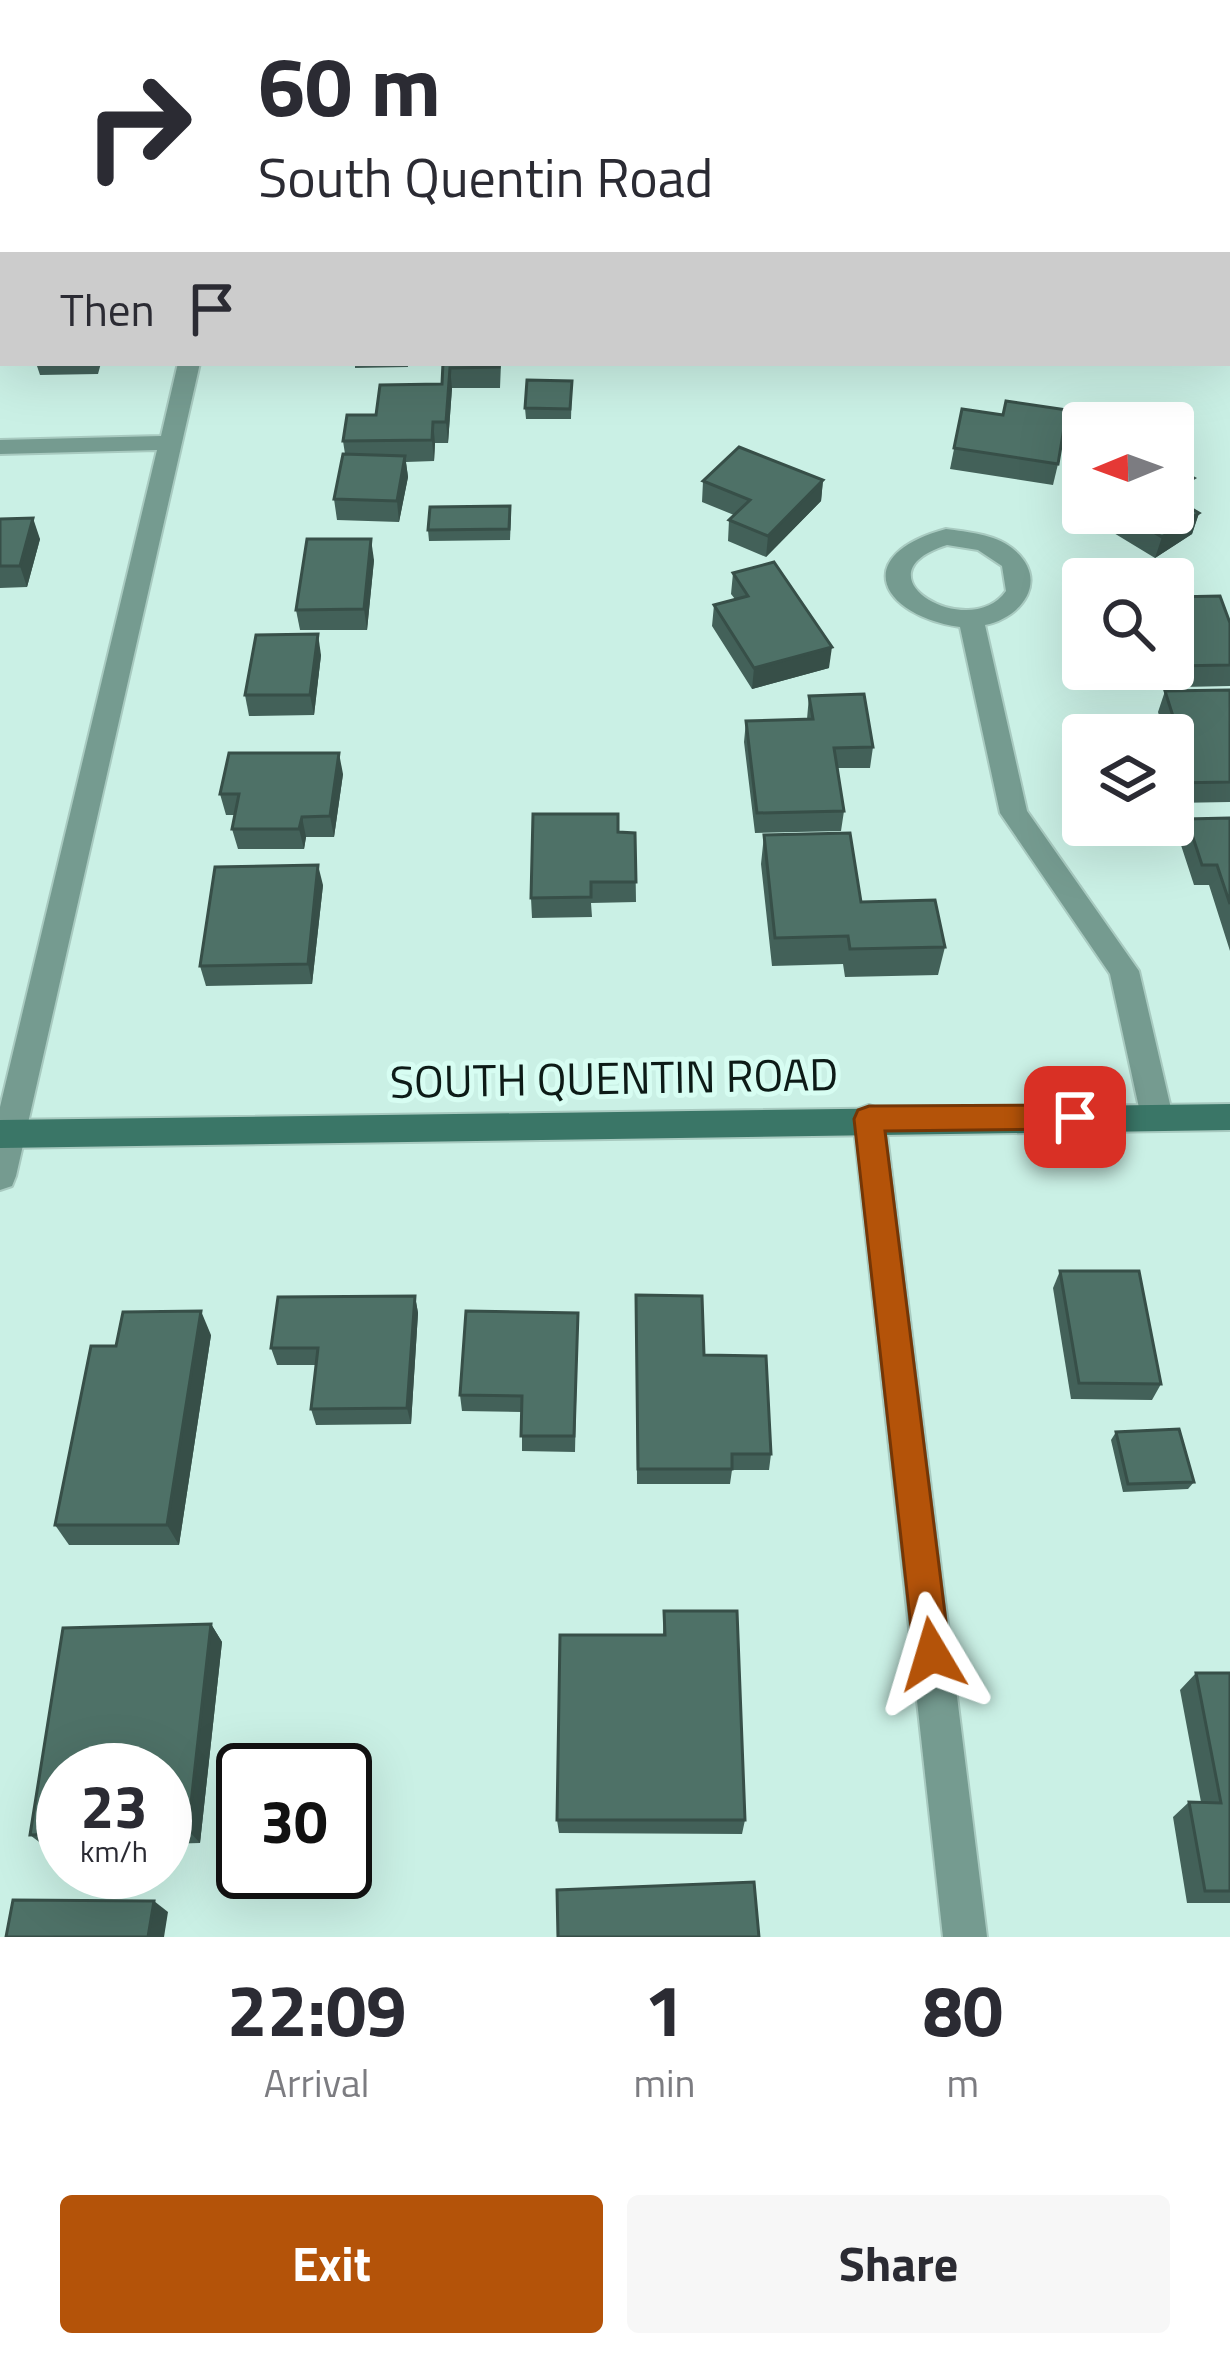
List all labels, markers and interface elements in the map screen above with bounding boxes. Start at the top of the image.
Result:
text: 60 m [258,21,441,149]
icon: right [60,48,216,204]
text: South Quentin Road [258,136,713,218]
text: Then [60,275,155,343]
icon: arrive [179,276,245,342]
north arrow [1062,402,1194,534]
map controls [1062,402,1194,846]
button: search [1062,558,1194,690]
button: layers [1062,714,1194,846]
street label: SOUTH QUENTIN ROAD [389,1039,839,1115]
pin [1024,1066,1126,1168]
icon: arrive [1042,1084,1108,1150]
position arrow [869,1591,995,1717]
speed limit sign: 30 [216,1743,372,1899]
text: 23 [80,1760,148,1851]
text: km/h [80,1828,148,1874]
text: 22:09 [227,1954,407,2064]
text: 1 [644,1954,685,2064]
text: 80 [922,1954,1003,2064]
text: Arrival [264,2053,370,2112]
text: min [633,2053,696,2112]
text: m [946,2053,979,2112]
button: Exit [60,2195,603,2333]
button: Share [627,2195,1170,2333]

